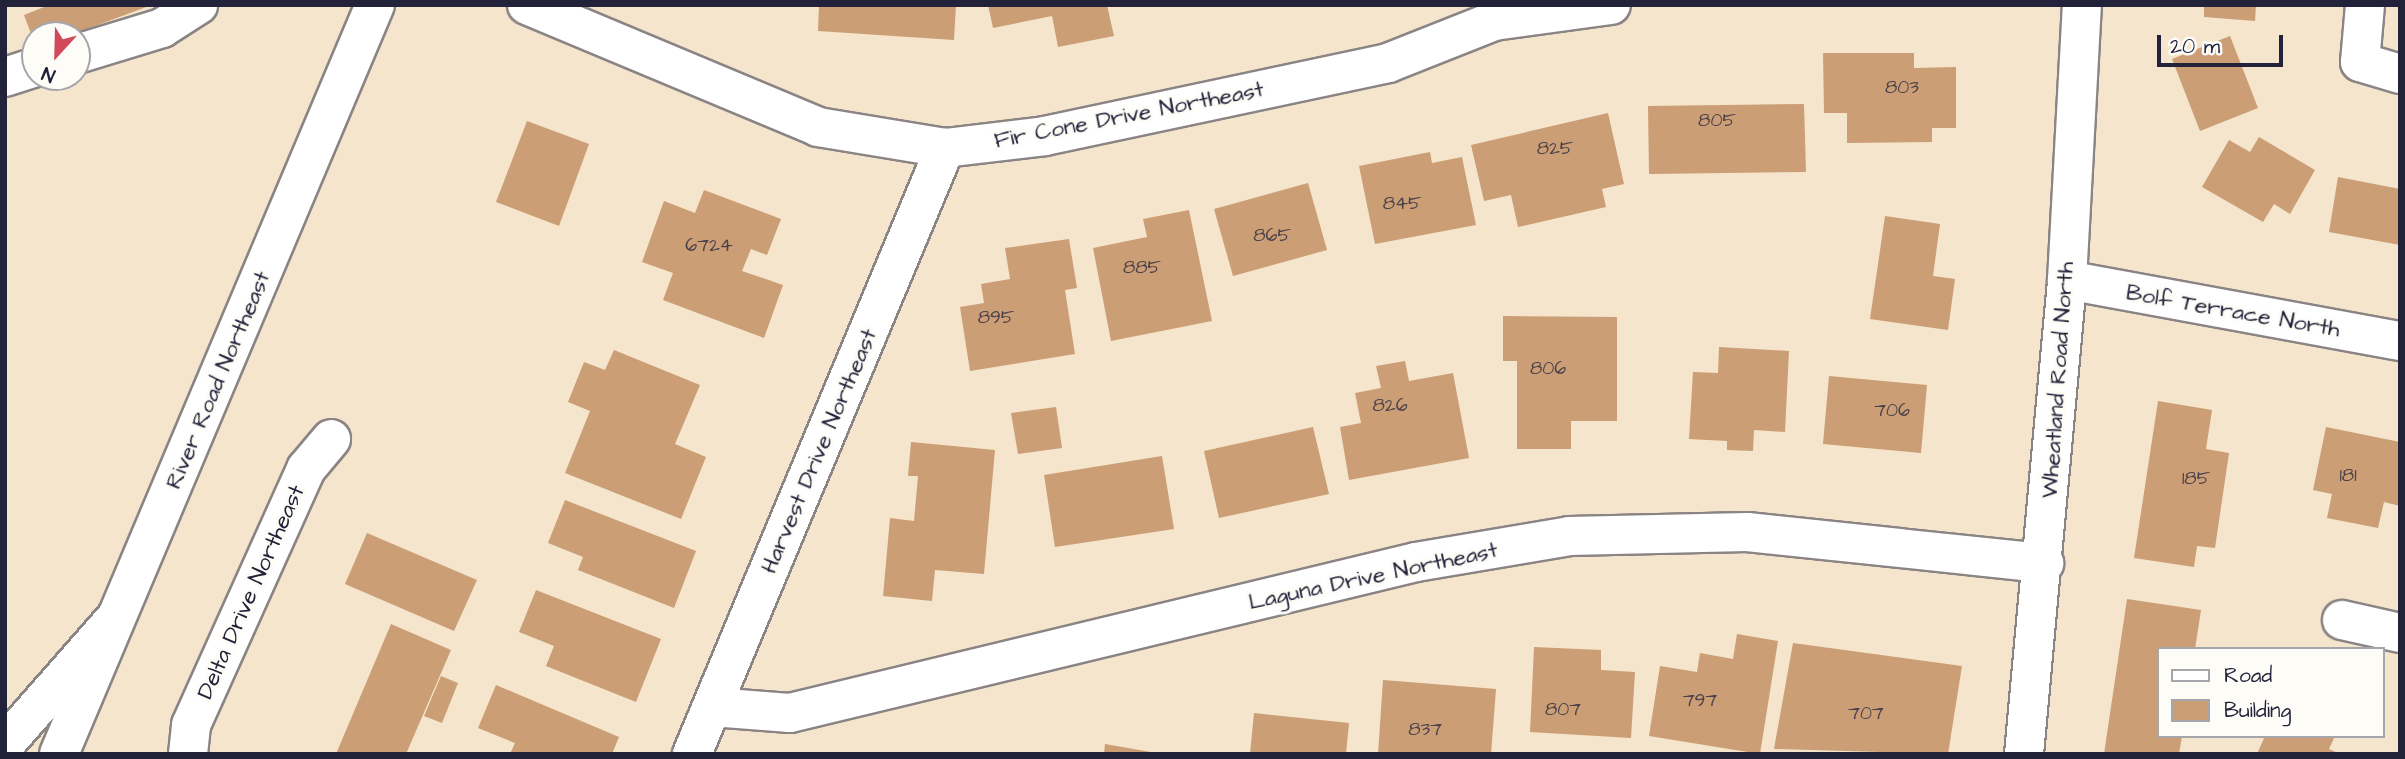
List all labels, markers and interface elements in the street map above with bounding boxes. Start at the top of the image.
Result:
north arrow [21,21,91,91]
scale bar [2160,21,2286,65]
text: 20 m [2170,32,2220,61]
text: N [38,59,59,89]
street label: Fir Cone Drive Northeast [992,75,1266,155]
house number: 803 [1885,77,1919,99]
house number: 805 [1698,110,1736,132]
house number: 825 [1537,138,1573,160]
house number: 845 [1383,193,1421,215]
house number: 865 [1253,225,1291,247]
house number: 6724 [685,235,733,257]
house number: 885 [1123,257,1161,279]
street label: Wheatland Road North [2036,261,2080,499]
street label: River Road Northeast [160,267,276,493]
street label: Bolf Terrace North [2124,279,2342,343]
house number: 895 [978,307,1014,329]
street label: Harvest Drive Northeast [755,325,883,577]
house number: 806 [1530,358,1566,380]
house number: 826 [1372,395,1408,417]
house number: 706 [1874,400,1910,422]
house number: 181 [2339,465,2357,487]
house number: 185 [2182,468,2210,490]
street label: Delta Drive Northeast [191,481,311,703]
street label: Laguna Drive Northeast [1246,536,1500,616]
legend [2156,647,2384,738]
text: Road [2224,661,2272,690]
house number: 797 [1683,690,1717,712]
text: Building [2224,696,2291,725]
house number: 807 [1545,699,1581,721]
house number: 707 [1848,703,1884,725]
house number: 837 [1408,719,1442,741]

